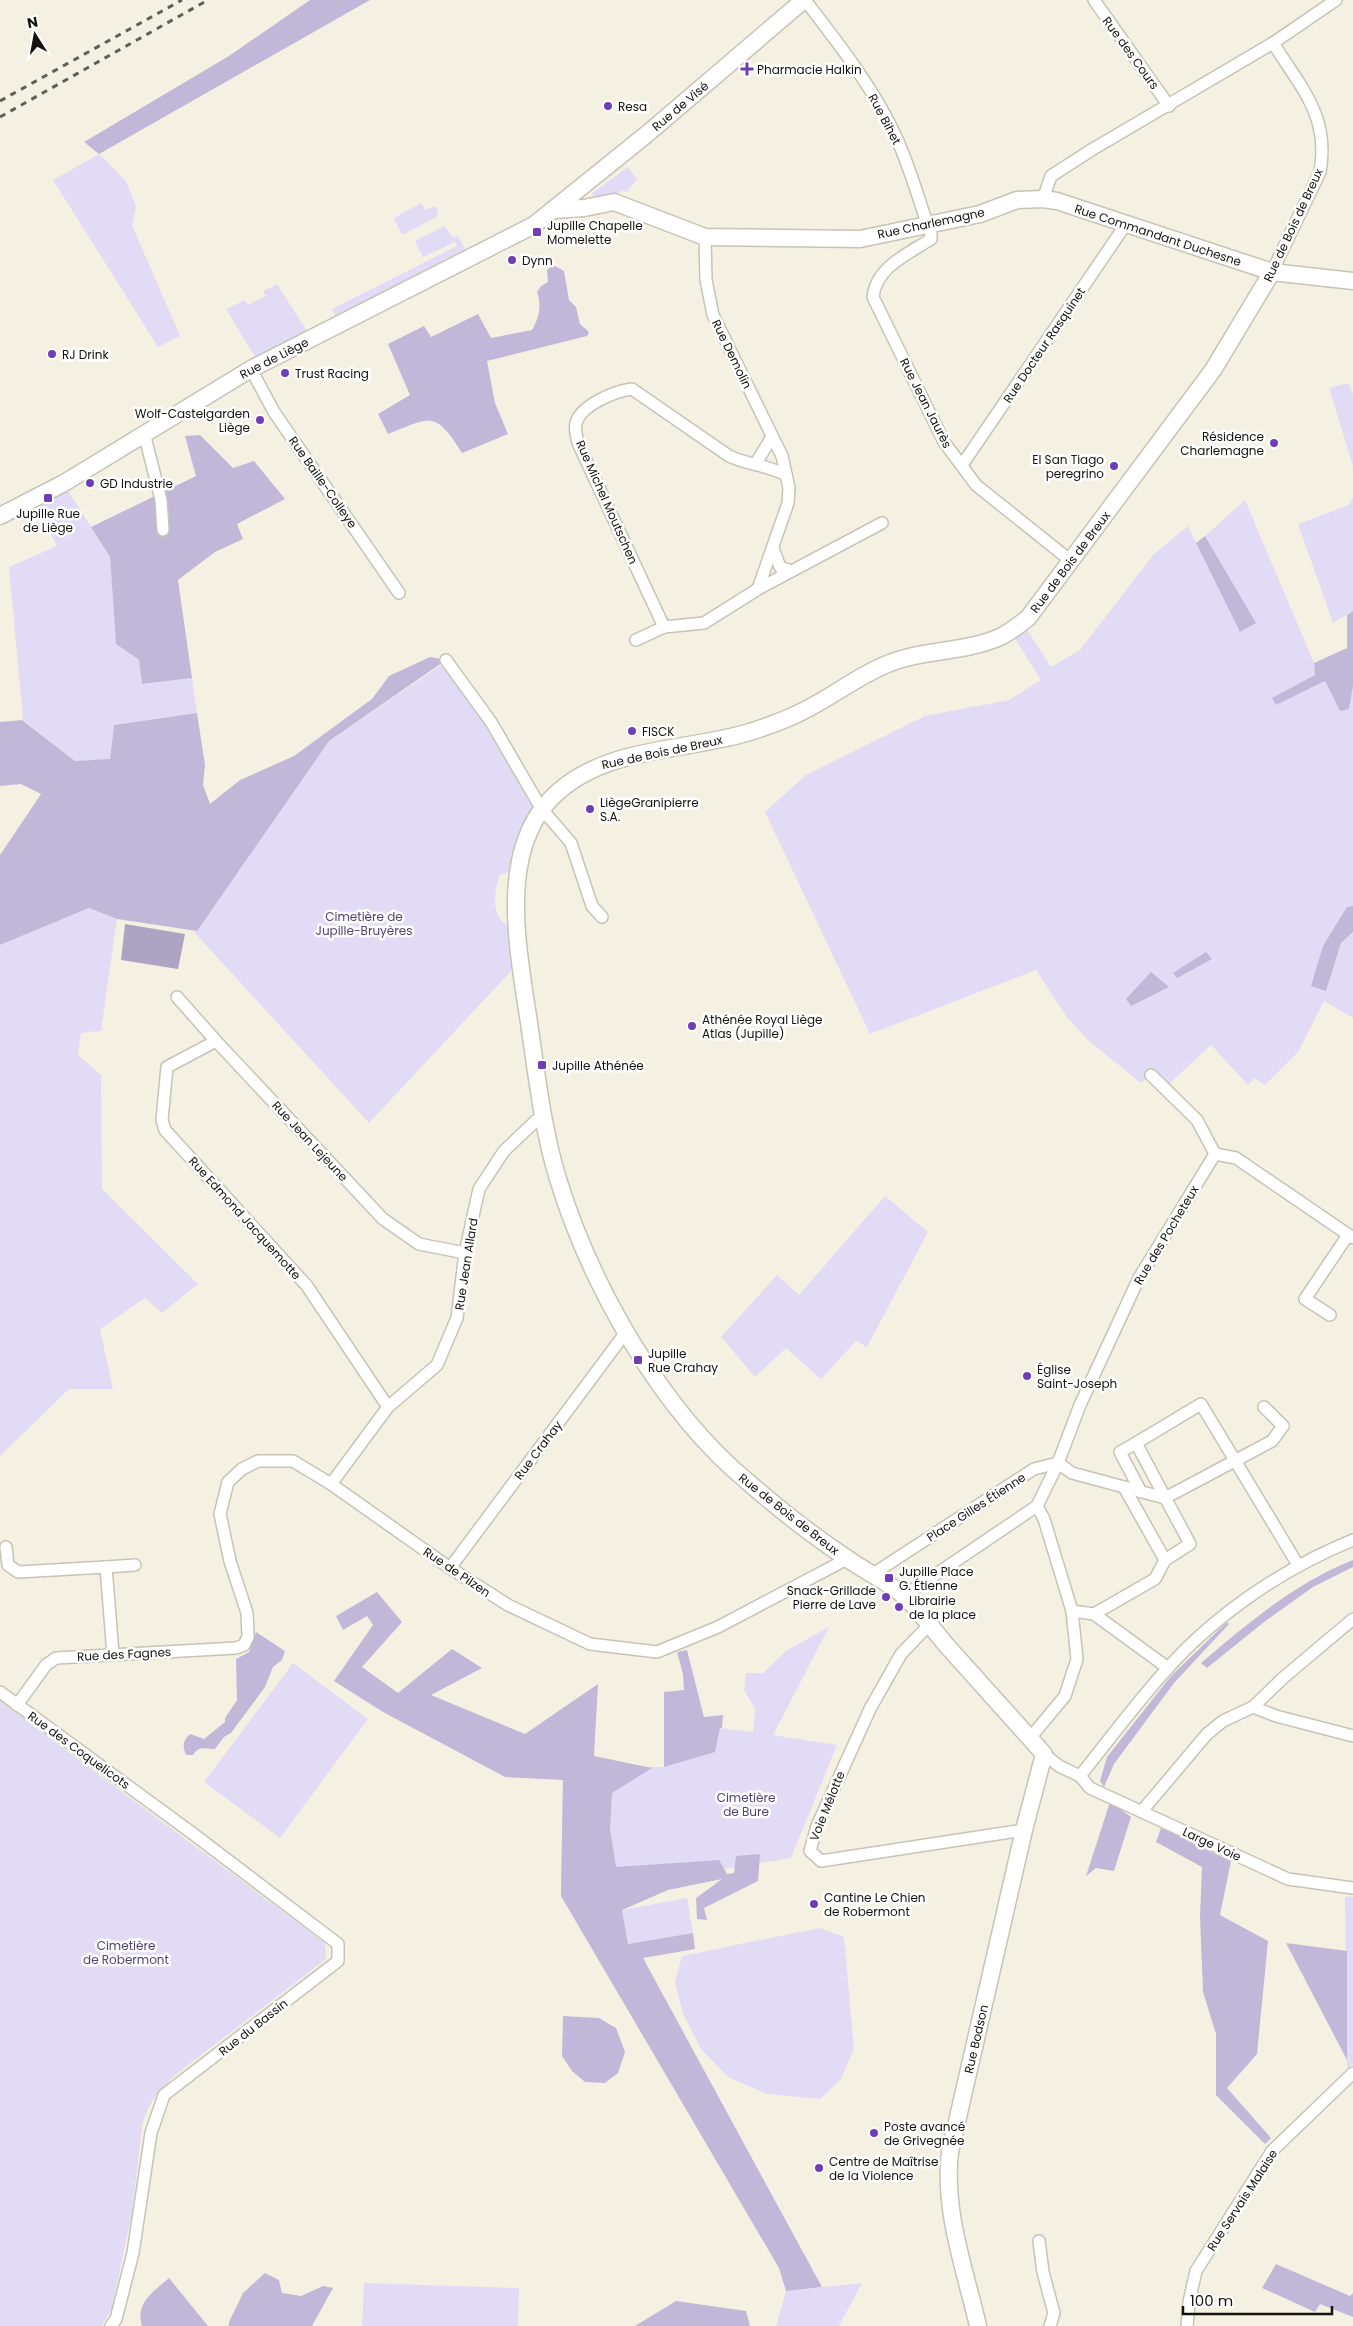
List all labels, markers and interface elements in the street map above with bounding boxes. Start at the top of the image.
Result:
north arrow [10,10,60,60]
text: N [25,11,40,33]
street label: Rue des Cours [1099,13,1163,93]
place label: Pharmacie Halkin [757,61,862,78]
marker: Pharmacie Halkin [741,63,753,75]
street label: Rue de Visé [648,77,712,135]
street label: Rue Bihet [864,91,906,147]
place label: Resa [618,98,647,115]
marker: Resa [602,100,614,112]
street label: Rue de Bois de Breux [1259,165,1327,284]
street label: Rue Commandant Duchesne [1072,200,1244,270]
street label: Rue Charlemagne [876,203,986,243]
place label: Jupille Chapelle Momelette [547,217,643,248]
marker: Jupille Chapelle Momelette [531,226,543,238]
place label: Dynn [522,252,553,269]
marker: Dynn [506,254,518,266]
street label: Rue Docteur Rasquinet [999,284,1089,406]
street label: Rue Demolin [708,316,756,392]
street label: Rue de Liège [236,333,312,383]
place label: RJ Drink [62,346,109,363]
marker: RJ Drink [46,348,58,360]
street label: Rue Jean Jaurès [896,355,956,451]
place label: Trust Racing [295,365,369,382]
marker: Trust Racing [279,367,291,379]
place label: Wolf-Castelgarden Liège [135,405,250,436]
marker: Wolf-Castelgarden Liège [254,414,266,426]
place label: Résidence Charlemagne [1180,428,1264,459]
street label: Rue Baille-Colleye [285,433,361,531]
street label: Rue Michel Moutschen [572,437,642,567]
marker: Résidence Charlemagne [1268,437,1280,449]
place label: El San Tiago peregrino [1032,451,1104,482]
marker: El San Tiago peregrino [1108,460,1120,472]
place label: GD Industrie [100,475,173,492]
marker: GD Industrie [84,477,96,489]
marker: Jupille Rue de Liège [42,492,54,504]
place label: Jupille Rue de Liège [16,505,80,536]
street label: Rue de Bois de Breux [1026,507,1114,616]
place label: FISCK [642,723,675,740]
marker: FISCK [626,725,638,737]
street label: Rue de Bois de Breux [600,731,724,773]
place label: LiègeGranipierre S.A. [600,794,699,825]
marker: LiègeGranipierre S.A. [584,803,596,815]
park label: Cimetière de Jupille-Bruyères [316,908,412,939]
place label: Athénée Royal Liège Atlas (Jupille) [702,1011,822,1042]
marker: Athénée Royal Liège Atlas (Jupille) [686,1020,698,1032]
place label: Jupille Athénée [552,1057,644,1074]
marker: Jupille Athénée [536,1059,548,1071]
street label: Rue Jean Lejeune [268,1097,352,1185]
street label: Rue Edmond Jacquemotte [185,1153,305,1283]
street label: Rue des Pocheteux [1130,1182,1202,1288]
street label: Rue Jean Allard [450,1217,482,1311]
place label: Jupille Rue Crahay [648,1345,718,1376]
marker: Jupille Rue Crahay [632,1354,644,1366]
place label: Église Saint-Joseph [1037,1361,1117,1392]
marker: Église Saint-Joseph [1021,1370,1033,1382]
street label: Rue Crahay [510,1417,566,1483]
street label: Rue de Bois de Breux [735,1469,843,1559]
street label: Place Gilles Étienne [923,1469,1029,1545]
street label: Rue de Pilzen [420,1543,494,1601]
place label: Jupille Place G. Étienne [899,1563,973,1594]
marker: Jupille Place G. Étienne [883,1572,895,1584]
place label: Snack-Grillade Pierre de Lave [787,1582,876,1613]
marker: Snack-Grillade Pierre de Lave [880,1591,892,1603]
place label: Librairie de la place [909,1592,976,1623]
marker: Librairie de la place [893,1601,905,1613]
street label: Rue des Fagnes [76,1643,172,1665]
street label: Rue des Coquelicots [25,1707,133,1793]
street label: Voie Mélotte [805,1769,849,1843]
park label: Cimetière de Bure [717,1789,775,1820]
street label: Large Voie [1180,1823,1244,1865]
place label: Cantine Le Chien de Robermont [824,1889,926,1920]
marker: Cantine Le Chien de Robermont [808,1898,820,1910]
park label: Cimetière de Robermont [83,1937,169,1968]
street label: Rue du Bassin [215,1995,291,2059]
street label: Rue Bodson [960,2003,992,2075]
place label: Poste avancé de Grivegnée [884,2118,965,2149]
marker: Poste avancé de Grivegnée [868,2127,880,2139]
street label: Rue Servais Malaise [1203,2146,1281,2254]
place label: Centre de Maîtrise de la Violence [829,2153,939,2184]
marker: Centre de Maîtrise de la Violence [813,2162,825,2174]
scale bar [1183,2284,1332,2316]
text: 100 m [1190,2290,1233,2311]

